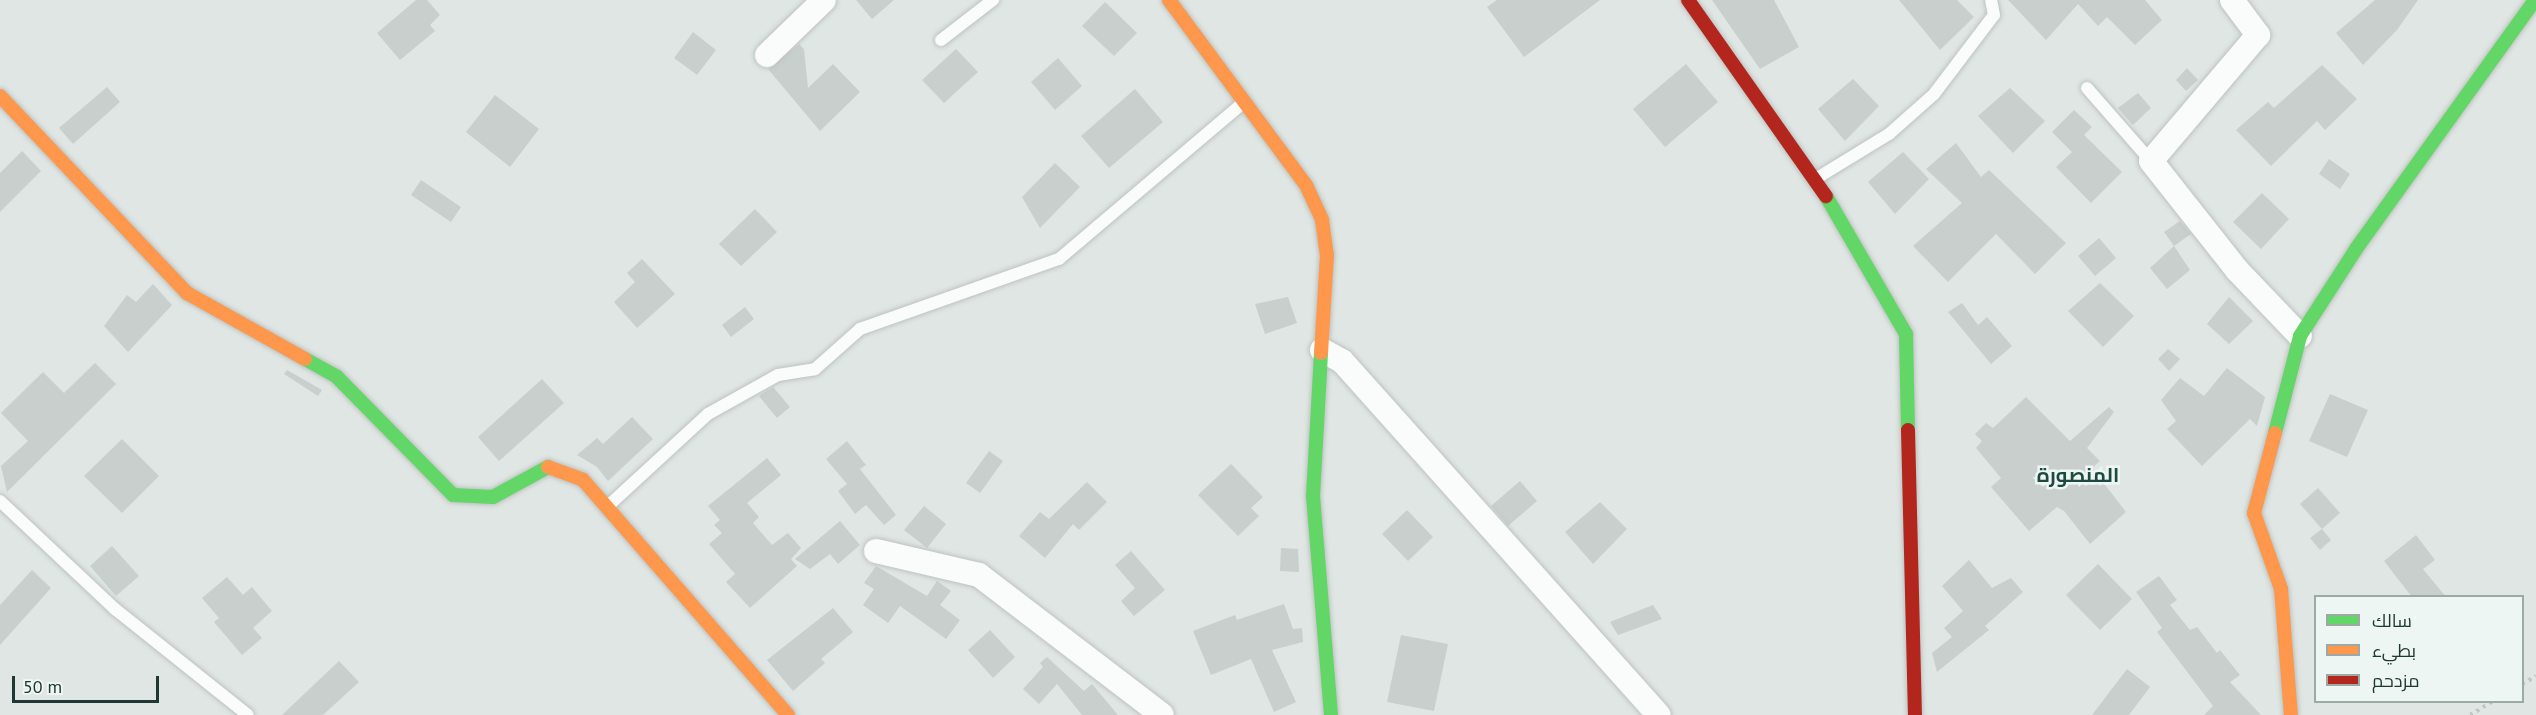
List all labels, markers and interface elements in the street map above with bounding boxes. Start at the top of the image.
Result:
district label: المنصورة [2037,463,2119,487]
legend [2314,595,2524,703]
text: سالك [2372,609,2412,632]
text: بطيء [2372,639,2416,662]
scale bar [15,664,162,702]
text: مزدحم [2372,669,2420,692]
text: 50 m [23,675,62,698]

